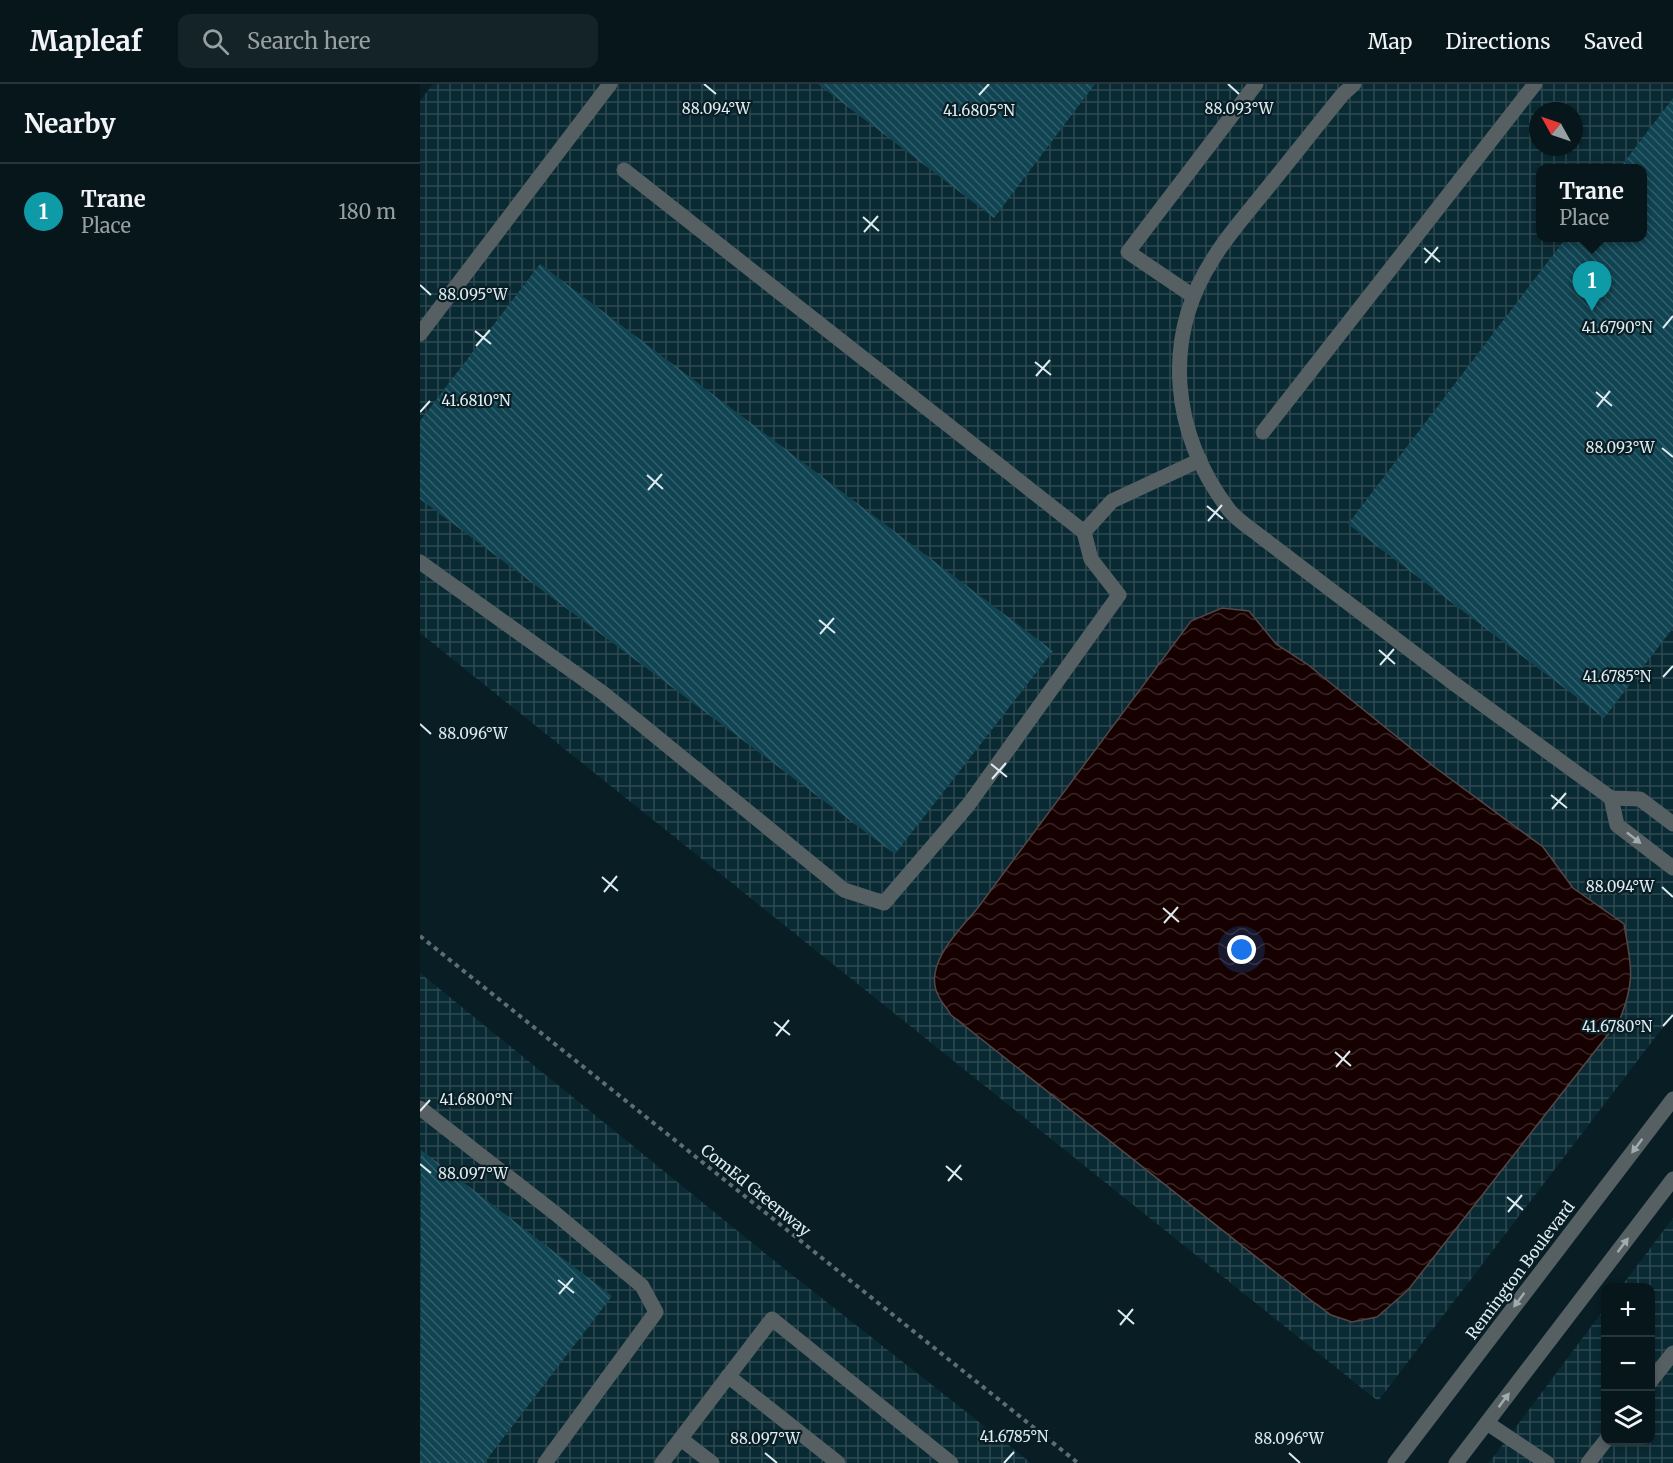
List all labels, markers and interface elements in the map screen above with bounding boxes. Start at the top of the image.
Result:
search box [178,14,598,68]
text: Mapleaf [30,23,142,59]
icon: search [199,25,232,58]
text: Search here [247,27,370,55]
text: Map [1368,28,1412,55]
text: Directions [1445,28,1550,55]
text: Saved [1583,28,1643,55]
text: 88.094°W [682,99,751,118]
text: 88.093°W [1204,99,1275,118]
text: 41.6805°N [943,101,1015,120]
north arrow [1529,102,1583,156]
text: Nearby [24,107,116,140]
popup [1536,164,1647,242]
text: Trane [1559,177,1624,205]
text: Trane [81,185,146,213]
text: 1 [39,199,48,224]
text: 180 m [338,199,396,224]
text: Place [1559,205,1609,230]
text: Place [81,213,131,238]
pin: 1 [1572,262,1612,311]
text: 88.095°W [438,285,509,304]
text: 41.6790°N [1582,318,1653,337]
text: 41.6810°N [441,391,511,410]
text: 88.093°W [1585,438,1656,457]
text: 41.6785°N [1583,667,1652,686]
text: 88.096°W [438,724,509,743]
one-way arrow [1627,832,1642,844]
text: 88.094°W [1586,877,1655,896]
your location [1227,935,1256,964]
text: 41.6780°N [1582,1017,1653,1036]
text: 41.6800°N [439,1090,513,1109]
one-way arrow [1632,1138,1644,1153]
street label: ComEd Greenway [697,1140,815,1241]
text: 88.097°W [438,1164,509,1183]
street label: Remington Boulevard [1461,1197,1579,1343]
one-way arrow [1617,1237,1629,1253]
map controls [1601,1283,1655,1445]
button: + [1601,1283,1655,1337]
one-way arrow [1513,1292,1525,1308]
button: − [1601,1337,1655,1391]
button: layers [1601,1391,1655,1445]
one-way arrow [1498,1392,1510,1407]
text: 41.6785°N [980,1427,1049,1446]
text: 88.097°W [730,1429,801,1448]
text: 88.096°W [1254,1429,1325,1448]

